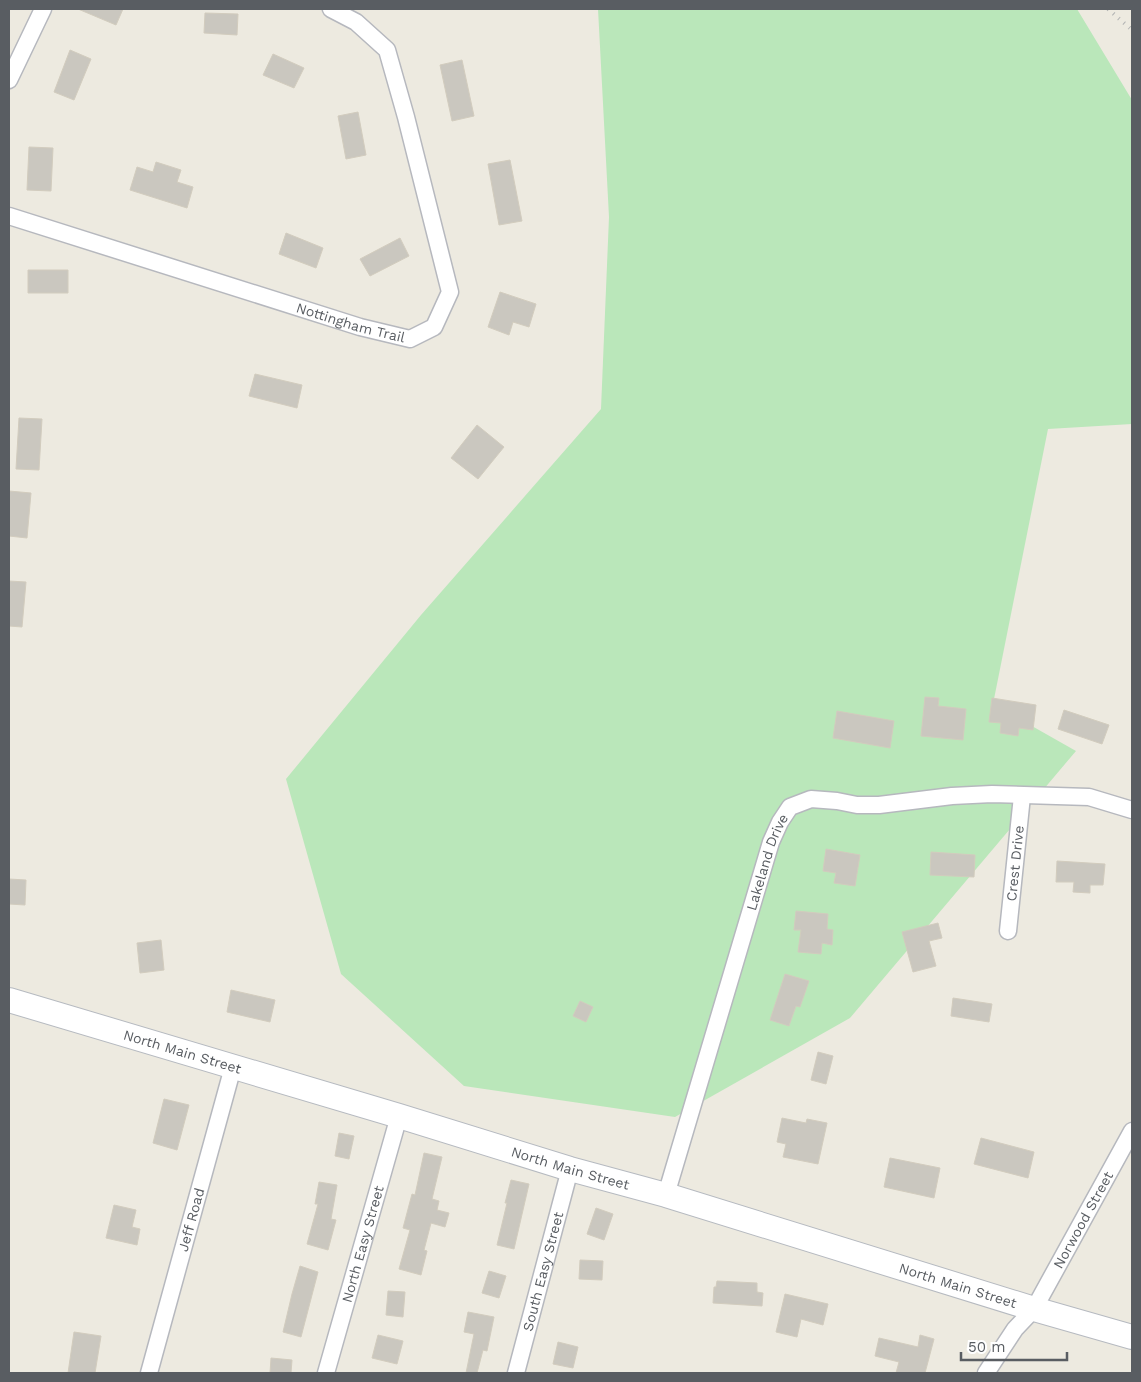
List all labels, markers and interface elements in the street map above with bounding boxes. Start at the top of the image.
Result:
street label: Nottingham Trail [294,299,407,346]
street label: Lakeland Drive [743,811,791,912]
street label: Crest Drive [1003,825,1027,902]
street label: North Main Street [122,1026,244,1077]
street label: North Main Street [509,1143,631,1193]
street label: Norwood Street [1050,1168,1116,1271]
street label: North Easy Street [338,1184,387,1304]
street label: Jeff Road [175,1186,207,1253]
street label: South Easy Street [519,1210,566,1333]
street label: North Main Street [897,1260,1019,1311]
scale bar [961,1330,1067,1362]
text: 50 m [968,1338,1005,1356]

